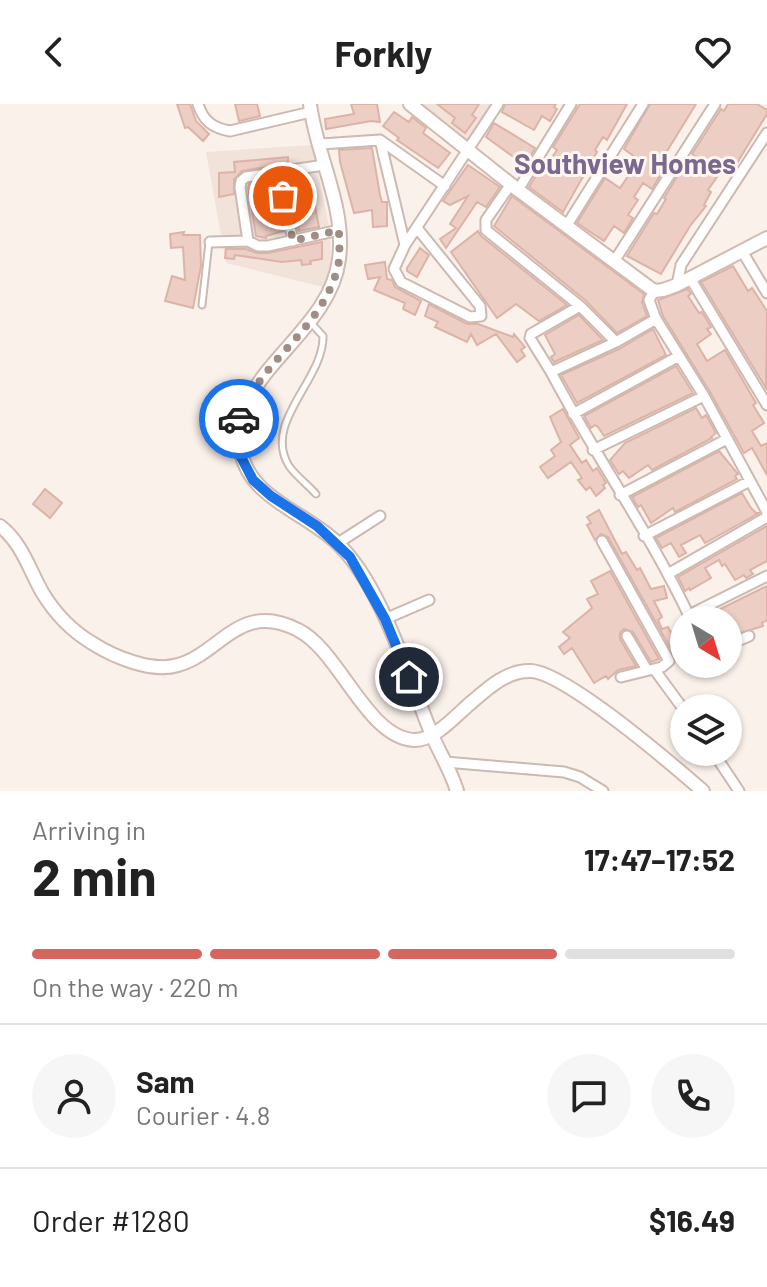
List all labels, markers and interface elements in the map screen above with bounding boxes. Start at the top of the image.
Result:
icon: back [32,30,76,74]
icon: heart [691,30,735,74]
text: Forkly [334,31,433,74]
district label: Southview Homes [514,146,736,180]
pin [249,162,317,230]
icon: bag [261,174,305,218]
courier [199,379,279,459]
icon: car [217,397,261,441]
north arrow [670,606,742,678]
map controls [670,606,742,766]
pin [375,643,443,711]
icon: home [387,655,431,699]
button: layers [670,694,742,766]
text: Arriving in [32,814,146,845]
text: 17:47–17:52 [584,841,735,877]
text: 2 min [32,844,157,906]
text: On the way · 220 m [32,971,238,1002]
button: person [32,1054,116,1138]
button: chat [547,1054,631,1138]
button: phone [651,1054,735,1138]
text: Sam [136,1063,195,1099]
text: Courier · 4.8 [136,1099,270,1130]
text: Order #1280 [32,1202,190,1238]
text: $16.49 [649,1202,735,1238]

